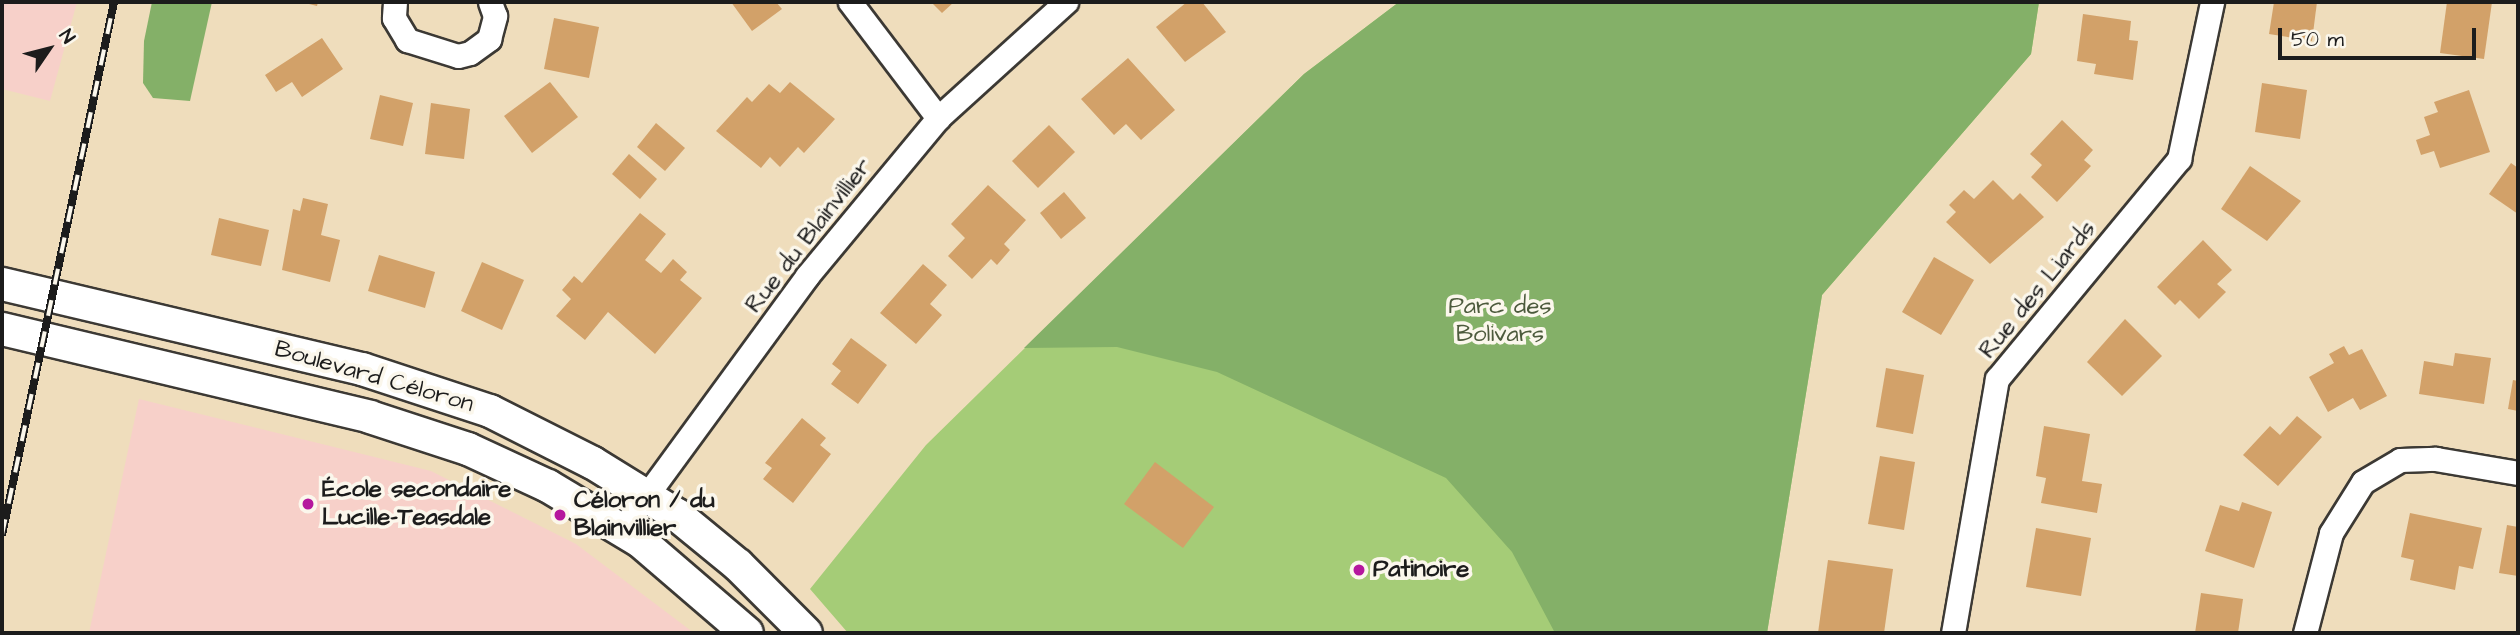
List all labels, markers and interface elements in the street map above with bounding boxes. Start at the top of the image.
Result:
north arrow [14,14,84,84]
scale bar [2282,14,2480,58]
text: N [52,24,81,49]
text: 50 m [2291,25,2344,54]
street label: Rue du Blainvillier [740,153,878,319]
street label: Rue des Liards [1974,215,2102,365]
park label: Parc des Bolivars [1449,293,1551,349]
street label: Boulevard Céloron [271,335,477,419]
place label: École secondaire Lucille-Teasdale [322,476,511,532]
place label: Céloron / du Blainvillier [574,487,715,543]
marker: École secondaire Lucille-Teasdale [300,496,316,512]
marker: Céloron / du Blainvillier [552,507,568,523]
place label: Patinoire [1373,556,1469,584]
marker: Patinoire [1351,562,1367,578]

